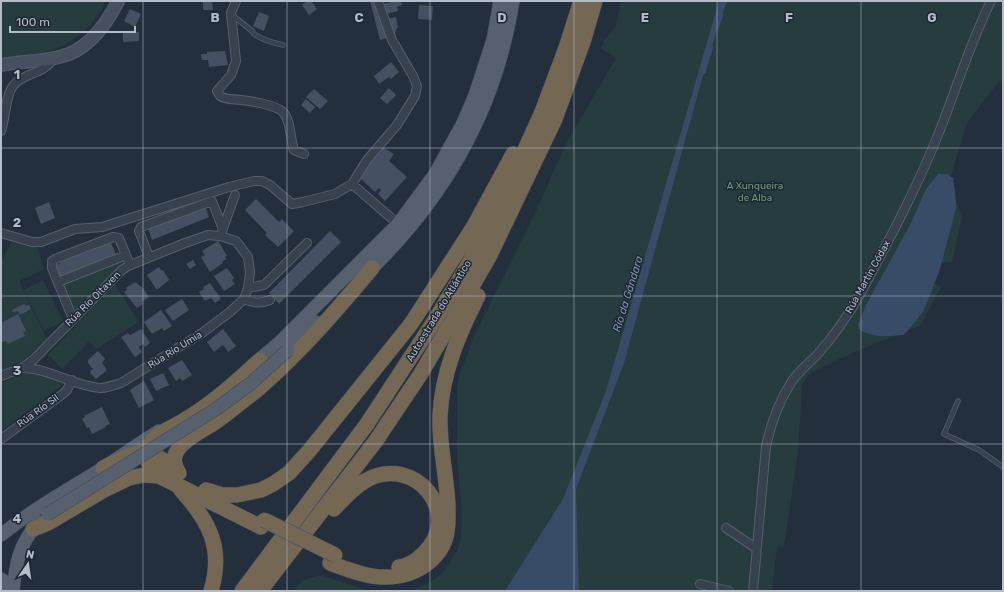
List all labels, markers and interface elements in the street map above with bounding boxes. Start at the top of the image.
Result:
scale bar [10,8,135,34]
text: B [210,10,220,25]
text: C [354,10,364,25]
text: D [497,10,507,25]
text: E [641,10,649,25]
text: F [785,10,793,25]
text: G [927,10,937,25]
text: 100 m [16,15,50,29]
text: 1 [14,67,20,82]
park label: A Xunqueira de Alba [727,180,783,204]
text: 2 [13,215,21,230]
street label: Rúa Martín Códax [843,238,893,316]
water label: Río da Gándara [610,254,646,334]
street label: Autoestrada do Atlántico [404,258,474,364]
street label: Rúa Río Oitaven [63,269,123,329]
street label: Rúa Río Umia [146,329,204,371]
text: 3 [13,363,22,378]
street label: Rúa Río Sil [15,392,61,430]
text: 4 [13,511,22,526]
north arrow [8,544,48,584]
text: N [25,548,36,562]

